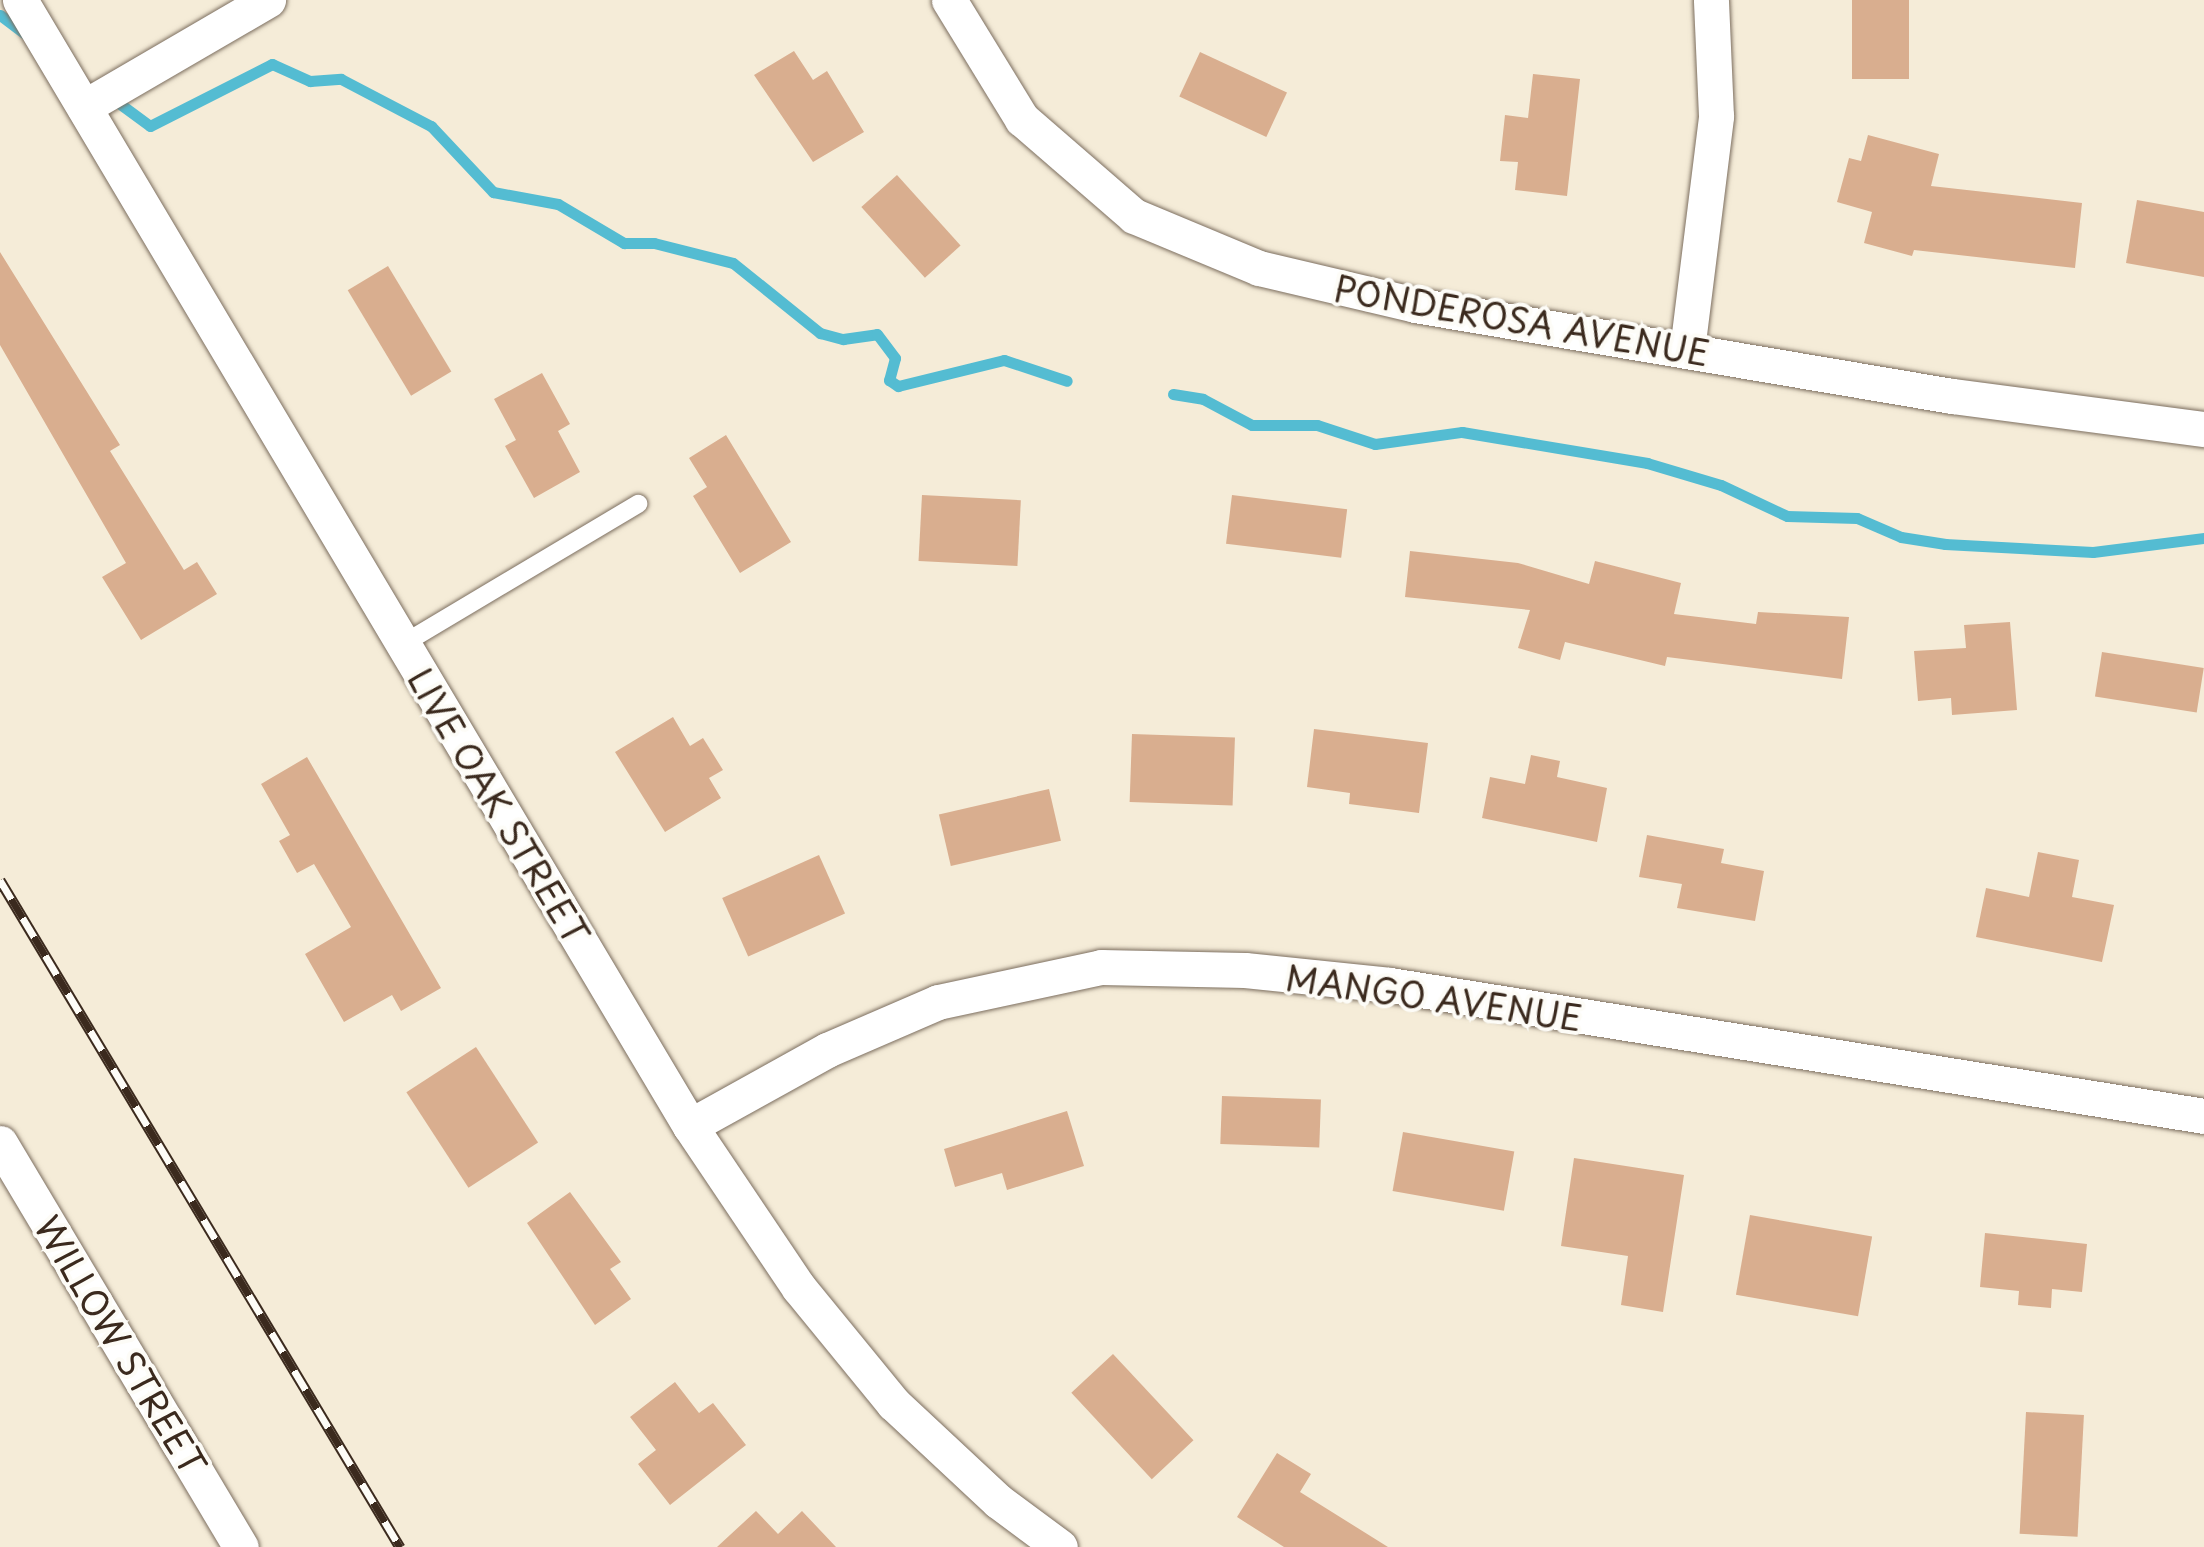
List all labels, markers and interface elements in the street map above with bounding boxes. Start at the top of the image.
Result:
street label: PONDEROSA AVENUE [1331,266,1713,374]
street label: LIVE OAK STREET [400,660,598,952]
street label: MANGO AVENUE [1281,955,1587,1039]
street label: WILLOW STREET [26,1206,216,1484]

